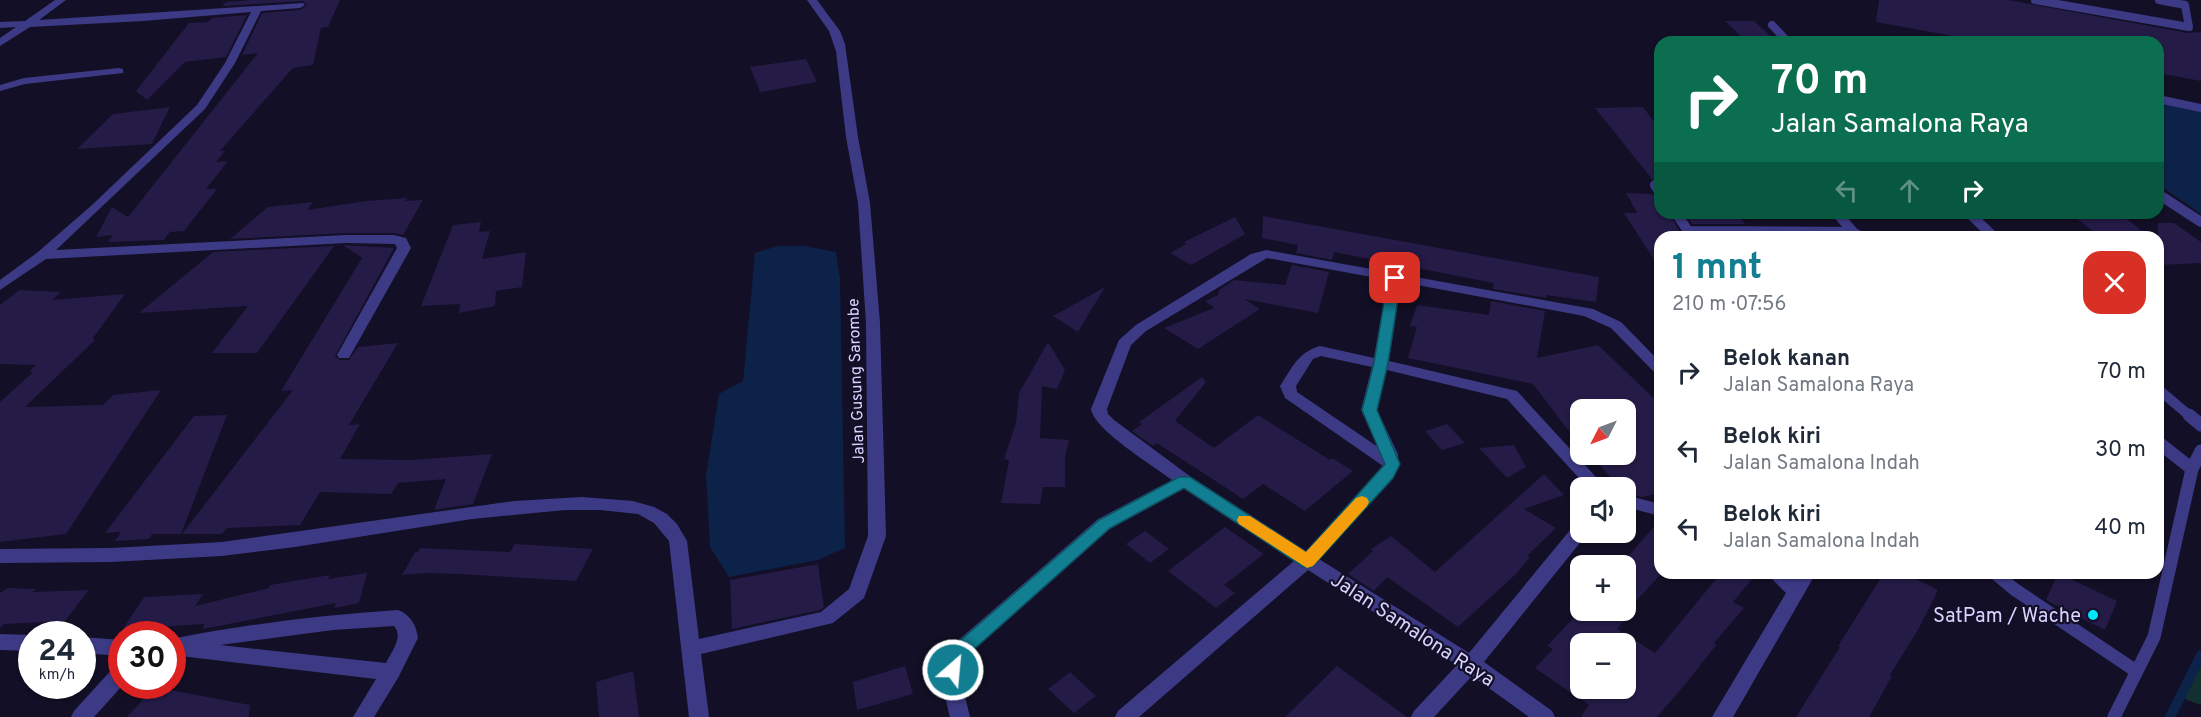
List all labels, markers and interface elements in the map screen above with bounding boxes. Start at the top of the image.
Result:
text: 70 m [1771,56,1869,109]
icon: right [1672,60,1750,138]
text: Jalan Samalona Raya [1771,108,2029,142]
icon: left [1830,174,1863,207]
icon: ahead [1893,174,1926,207]
icon: right [1956,174,1989,207]
text: 1 mnt [1672,246,1762,292]
button: close [2083,251,2146,314]
pin [1369,252,1420,303]
icon: arrive [1378,261,1411,294]
text: 210 m · 07:56 [1672,292,1786,318]
street label: Jalan Gusung Sarombe [844,298,870,464]
text: Belok kanan [1723,346,1850,373]
icon: right [1672,356,1705,389]
text: 70 m [2097,359,2146,386]
text: Jalan Samalona Raya [1723,373,1914,399]
north arrow [1570,399,1636,465]
map controls [1570,399,1636,699]
text: Belok kiri [1723,424,1821,451]
icon: left [1672,434,1705,467]
text: 30 m [2095,437,2146,464]
text: Jalan Samalona Indah [1723,451,1920,477]
button: sound [1570,477,1636,543]
text: Belok kiri [1723,502,1821,529]
icon: left [1672,512,1705,545]
text: 40 m [2094,515,2146,542]
text: Jalan Samalona Indah [1723,529,1920,555]
button: + [1570,555,1636,621]
street label: Jalan Samalona Raya [1325,568,1499,694]
place label: SatPam / Wache [1933,604,2081,630]
marker: SatPam / Wache [2086,608,2100,622]
speed limit sign: 30 [108,621,186,699]
button: − [1570,633,1636,699]
text: 24 [38,634,76,671]
position arrow [921,638,985,702]
text: km/h [39,666,75,685]

